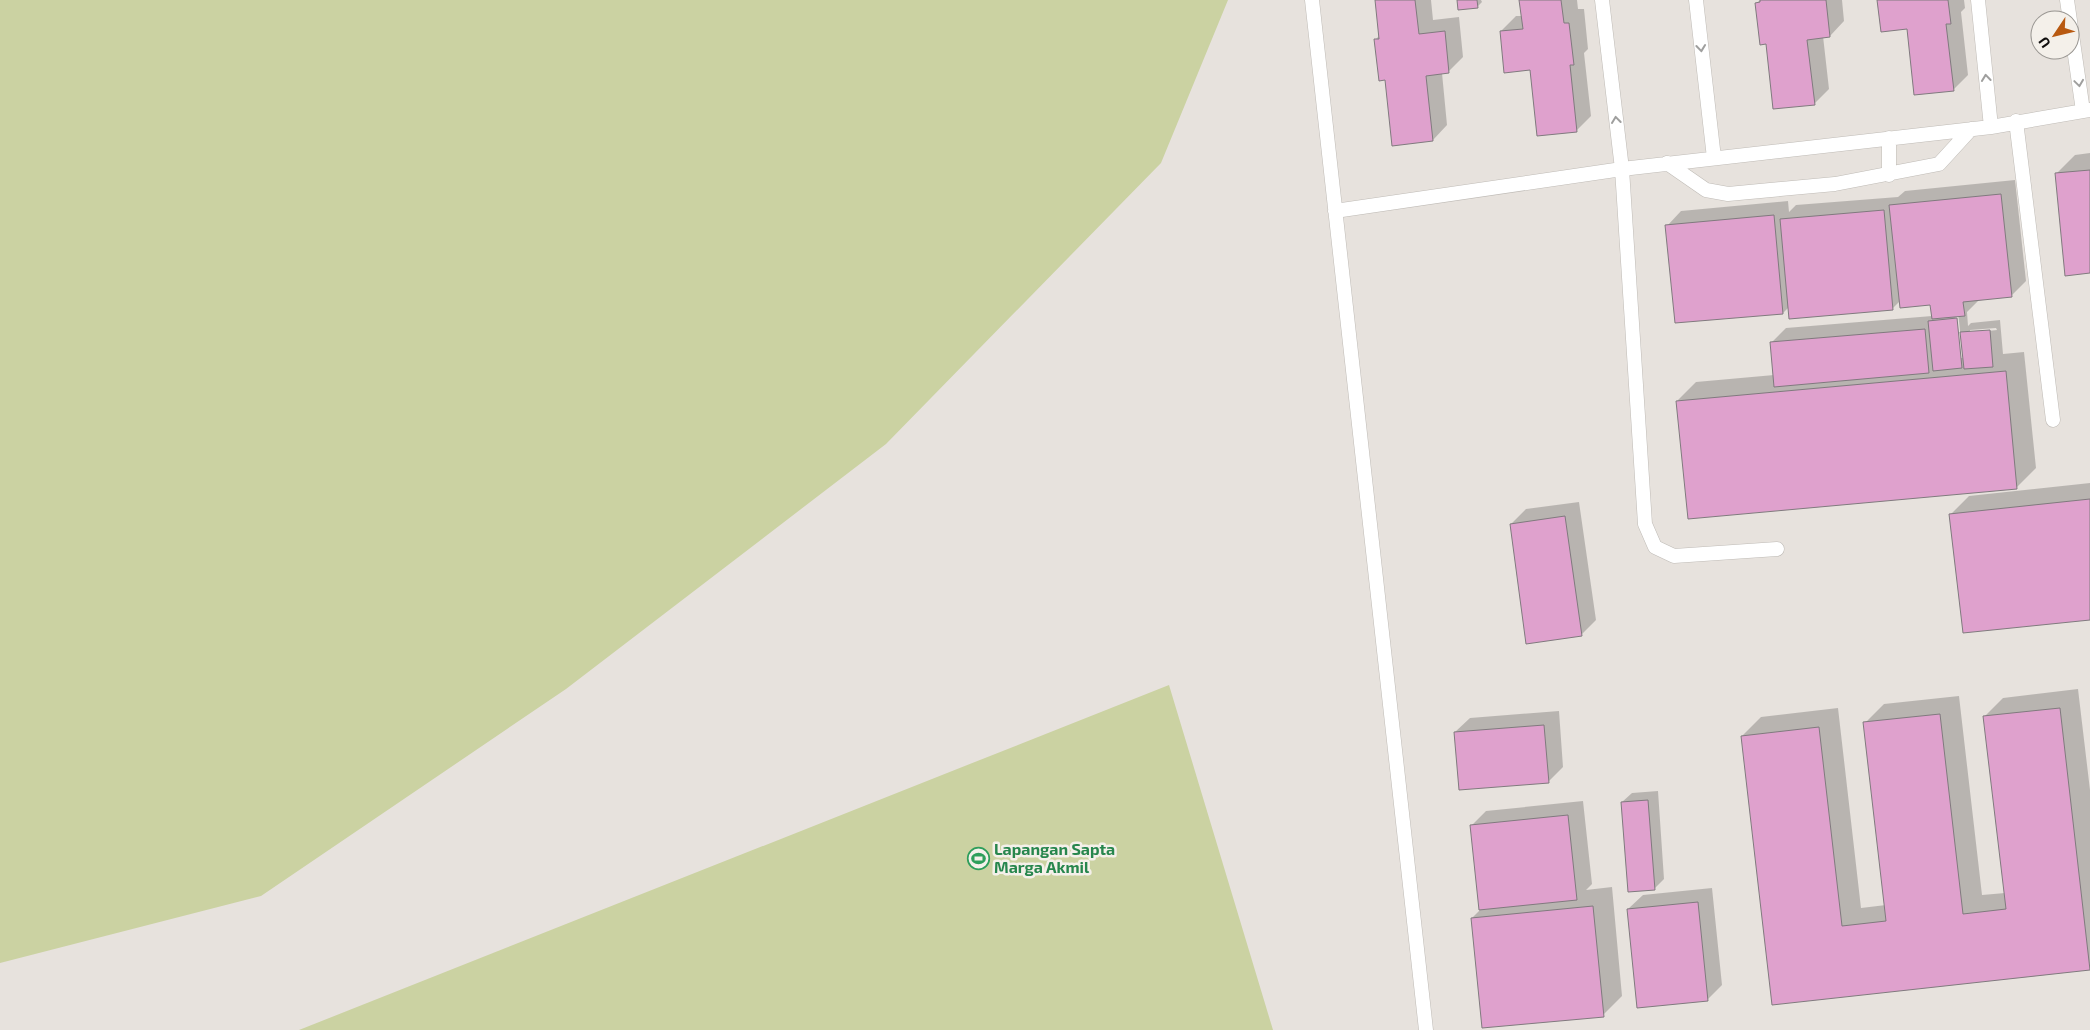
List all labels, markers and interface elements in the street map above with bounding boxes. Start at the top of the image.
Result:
north arrow [2030,10,2080,60]
text: U [2034,34,2054,52]
one-way arrow [1695,45,1706,53]
one-way arrow [1981,74,1992,82]
one-way arrow [2073,79,2084,87]
one-way arrow [1611,116,1622,124]
place label: Lapangan Sapta Marga Akmil [994,839,1115,876]
sports icon: Lapangan Sapta Marga Akmil [966,846,990,870]

